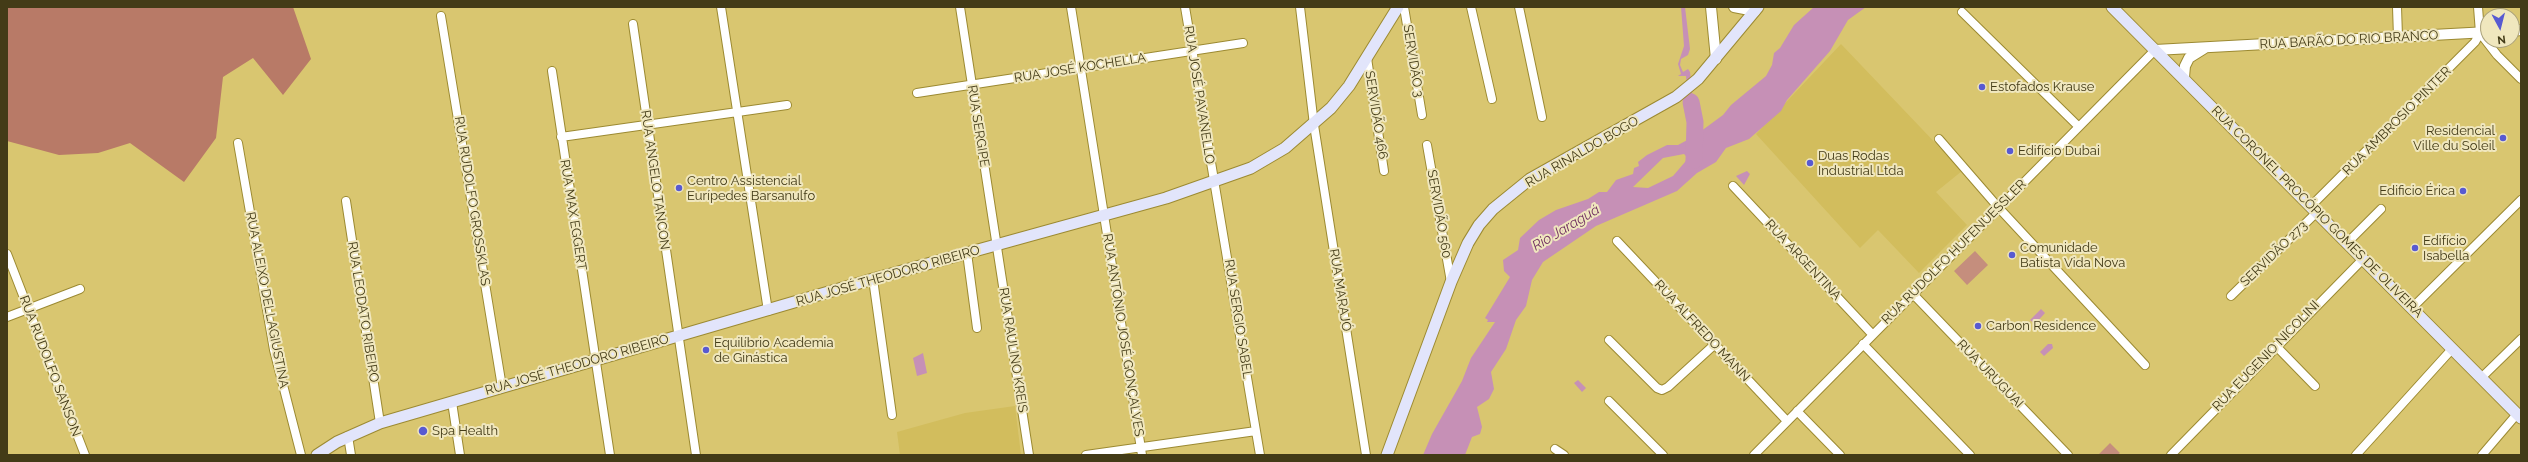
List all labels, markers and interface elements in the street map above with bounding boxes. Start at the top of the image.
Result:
north arrow [2480,8,2520,48]
street label: SERVIDÃO 3 [1400,23,1426,99]
street label: RUA JOSÉ PAVANELLO [1180,25,1218,165]
street label: RUA BARÃO DO RIO BRANCO [2259,28,2439,52]
text: N [2496,32,2506,46]
street label: RUA JOSÉ KOCHELLA [1013,50,1147,86]
street label: RUA AMBROSIO PINTER [2340,64,2454,178]
street label: SERVIDÃO 466 [1361,70,1391,160]
place label: Estofados Krause [1990,79,2094,95]
marker: Estofados Krause [1977,82,1987,92]
street label: RUA SERGIPE [964,84,992,168]
street label: RUA CORONEL PROCÓPIO GOMES DE OLIVEIRA [2208,103,2426,321]
street label: RUA ANGELO TANCON [637,109,673,251]
street label: RUA RINALDO BOGO [1523,113,1641,191]
street label: RUA RUDOLFO GROSSKLAS [451,115,493,287]
place label: Residencial Ville du Soleil [2413,123,2495,154]
marker: Residencial Ville du Soleil [2498,133,2508,143]
place label: Edifício Dubai [2018,143,2100,159]
marker: Edifício Dubai [2005,146,2015,156]
place label: Duas Rodas Industrial Ltda [1818,148,1903,179]
street label: RUA MAX EGGERT [557,158,589,272]
marker: Duas Rodas Industrial Ltda [1805,158,1815,168]
street label: SERVIDÃO 560 [1424,169,1454,259]
place label: Centro Assistencial Eurípedes Barsanulfo [687,173,815,204]
street label: RUA RUDOLFO HUFENUESSLER [1878,176,2030,328]
marker: Centro Assistencial Eurípedes Barsanulfo [674,183,684,193]
place label: Edificio Érica [2379,183,2455,199]
marker: Edificio Érica [2458,186,2468,196]
water label: Rio Jaraguá [1529,201,1603,255]
street label: RUA ALEIXO DELLAGIUSTINA [242,210,292,390]
street label: RUA ARGENTINA [1762,216,1844,304]
street label: SERVIDÃO 273 [2237,218,2311,290]
street label: RUA ANTÔNIO JOSÉ GONÇALVES [1099,232,1147,438]
place label: Edifício Isabella [2423,233,2469,264]
street label: RUA LEODATO RIBEIRO [344,240,382,384]
place label: Comunidade Batista Vida Nova [2020,240,2125,271]
street label: RUA JOSÉ THEODORO RIBEIRO [794,242,982,310]
marker: Edifício Isabella [2410,243,2420,253]
street label: RUA MARAJÓ [1326,248,1354,332]
marker: Comunidade Batista Vida Nova [2007,250,2017,260]
street label: RUA SERGIO SABEL [1221,258,1255,380]
street label: RUA ALFREDO MANN [1651,277,1753,385]
street label: RUA RAULINO KREIS [995,286,1031,414]
street label: RUA RUDOLFO SANSON [16,293,84,439]
street label: RUA EUGENIO NICOLINI [2209,298,2323,414]
place label: Carbon Residence [1986,318,2096,334]
marker: Carbon Residence [1973,321,1983,331]
street label: RUA JOSÉ THEODORO RIBEIRO [483,331,671,399]
place label: Equilíbrio Academia de Ginástica [714,335,834,366]
street label: RUA URUGUAI [1954,337,2026,411]
marker: Equilíbrio Academia de Ginástica [701,345,711,355]
place label: Spa Health [432,423,498,439]
marker: Spa Health [417,425,429,437]

